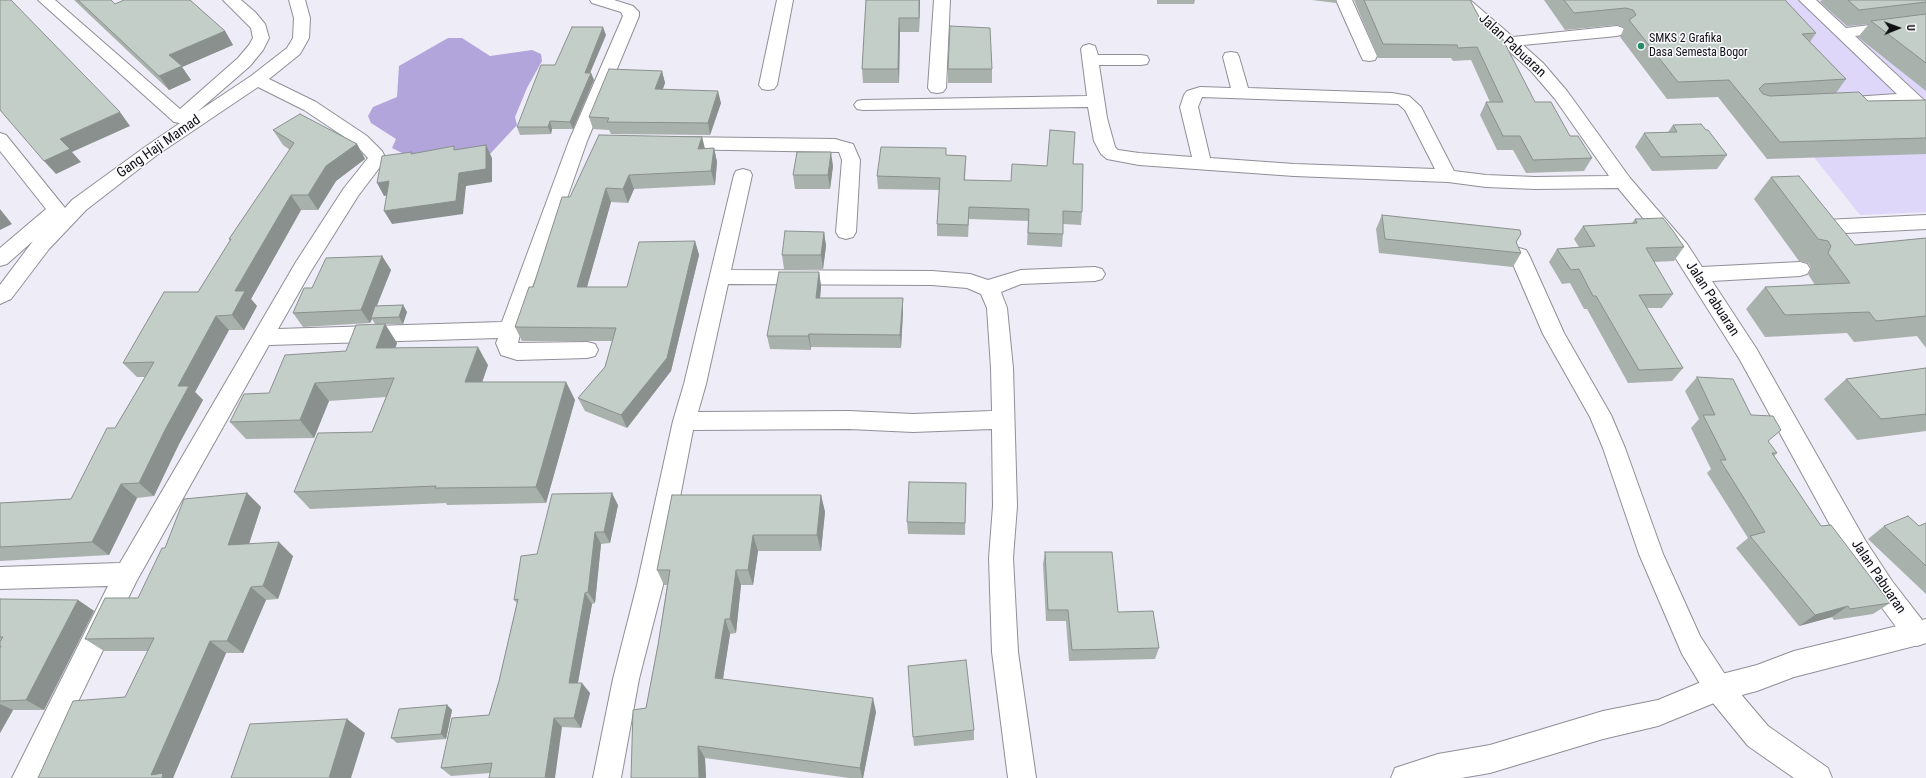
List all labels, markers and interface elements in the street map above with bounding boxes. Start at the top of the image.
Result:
north arrow [1878,8,1918,48]
street label: Jalan Pabuaran [1475,11,1549,81]
text: U [1904,25,1917,31]
place label: SMKS 2 Grafika Dasa Semesta Bogor [1649,32,1748,60]
marker: SMKS 2 Grafika Dasa Semesta Bogor [1636,41,1646,51]
street label: Gang Haji Mamad [114,112,204,182]
street label: Jalan Pabuaran [1682,259,1742,339]
street label: Jalan Pabuaran [1847,537,1909,617]

